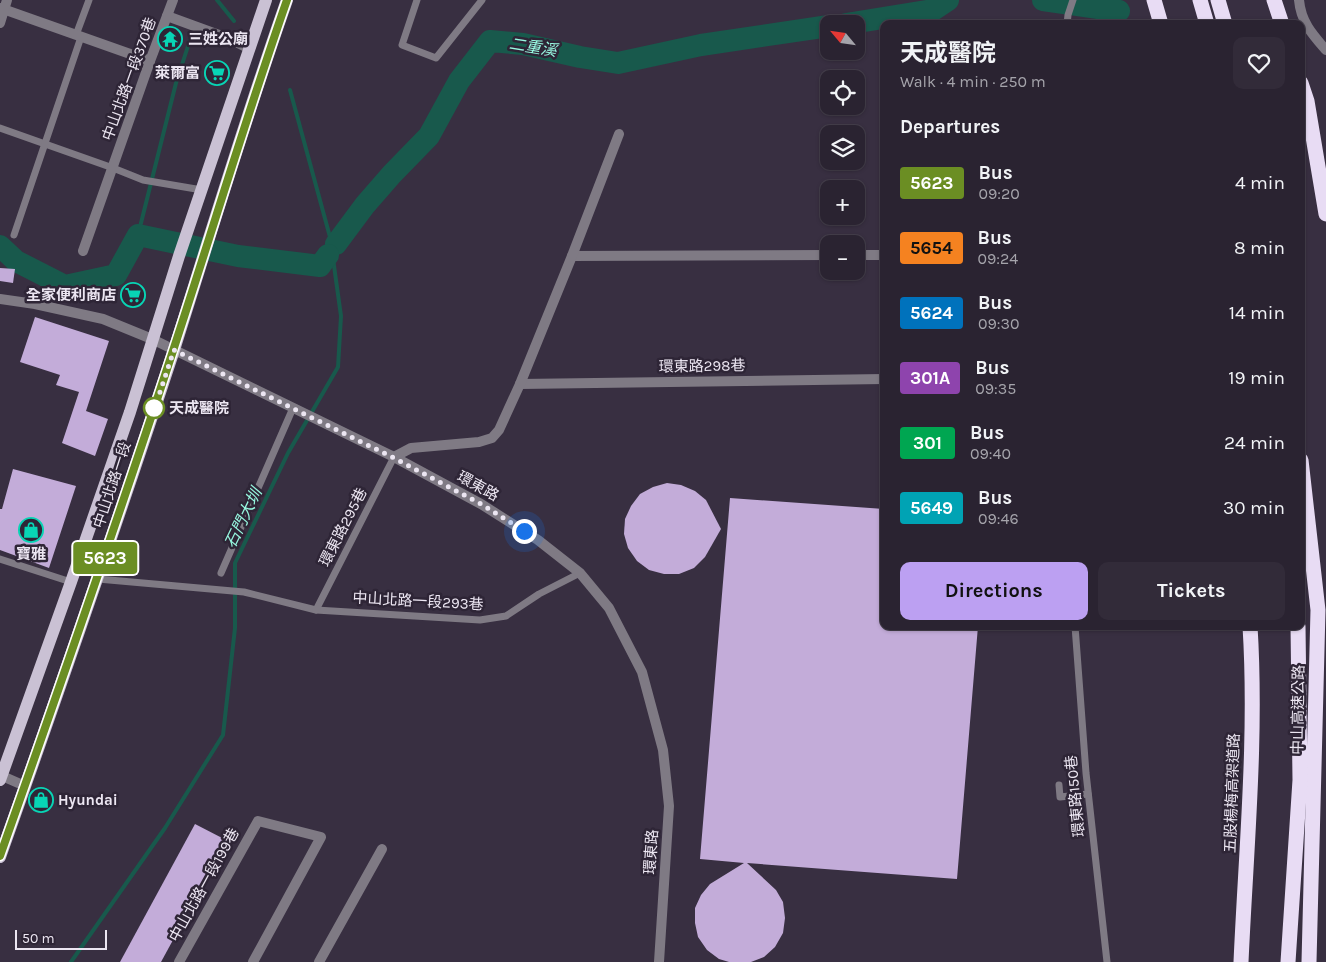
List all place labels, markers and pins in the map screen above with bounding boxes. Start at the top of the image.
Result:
temple icon: 三姓公廟 [157,26,183,52]
place label: 三姓公廟 [188,30,248,48]
supermarket icon: 萊爾富 [204,60,230,86]
place label: 萊爾富 [155,64,200,82]
supermarket icon: 全家便利商店 [120,282,146,308]
place label: 全家便利商店 [26,286,116,304]
marker: 天成醫院 [143,397,165,419]
place label: 天成醫院 [169,399,229,417]
shop icon: 寶雅 [18,517,44,543]
place label: 寶雅 [16,545,46,563]
shop icon: Hyundai [28,787,54,813]
place label: Hyundai [58,791,118,809]

